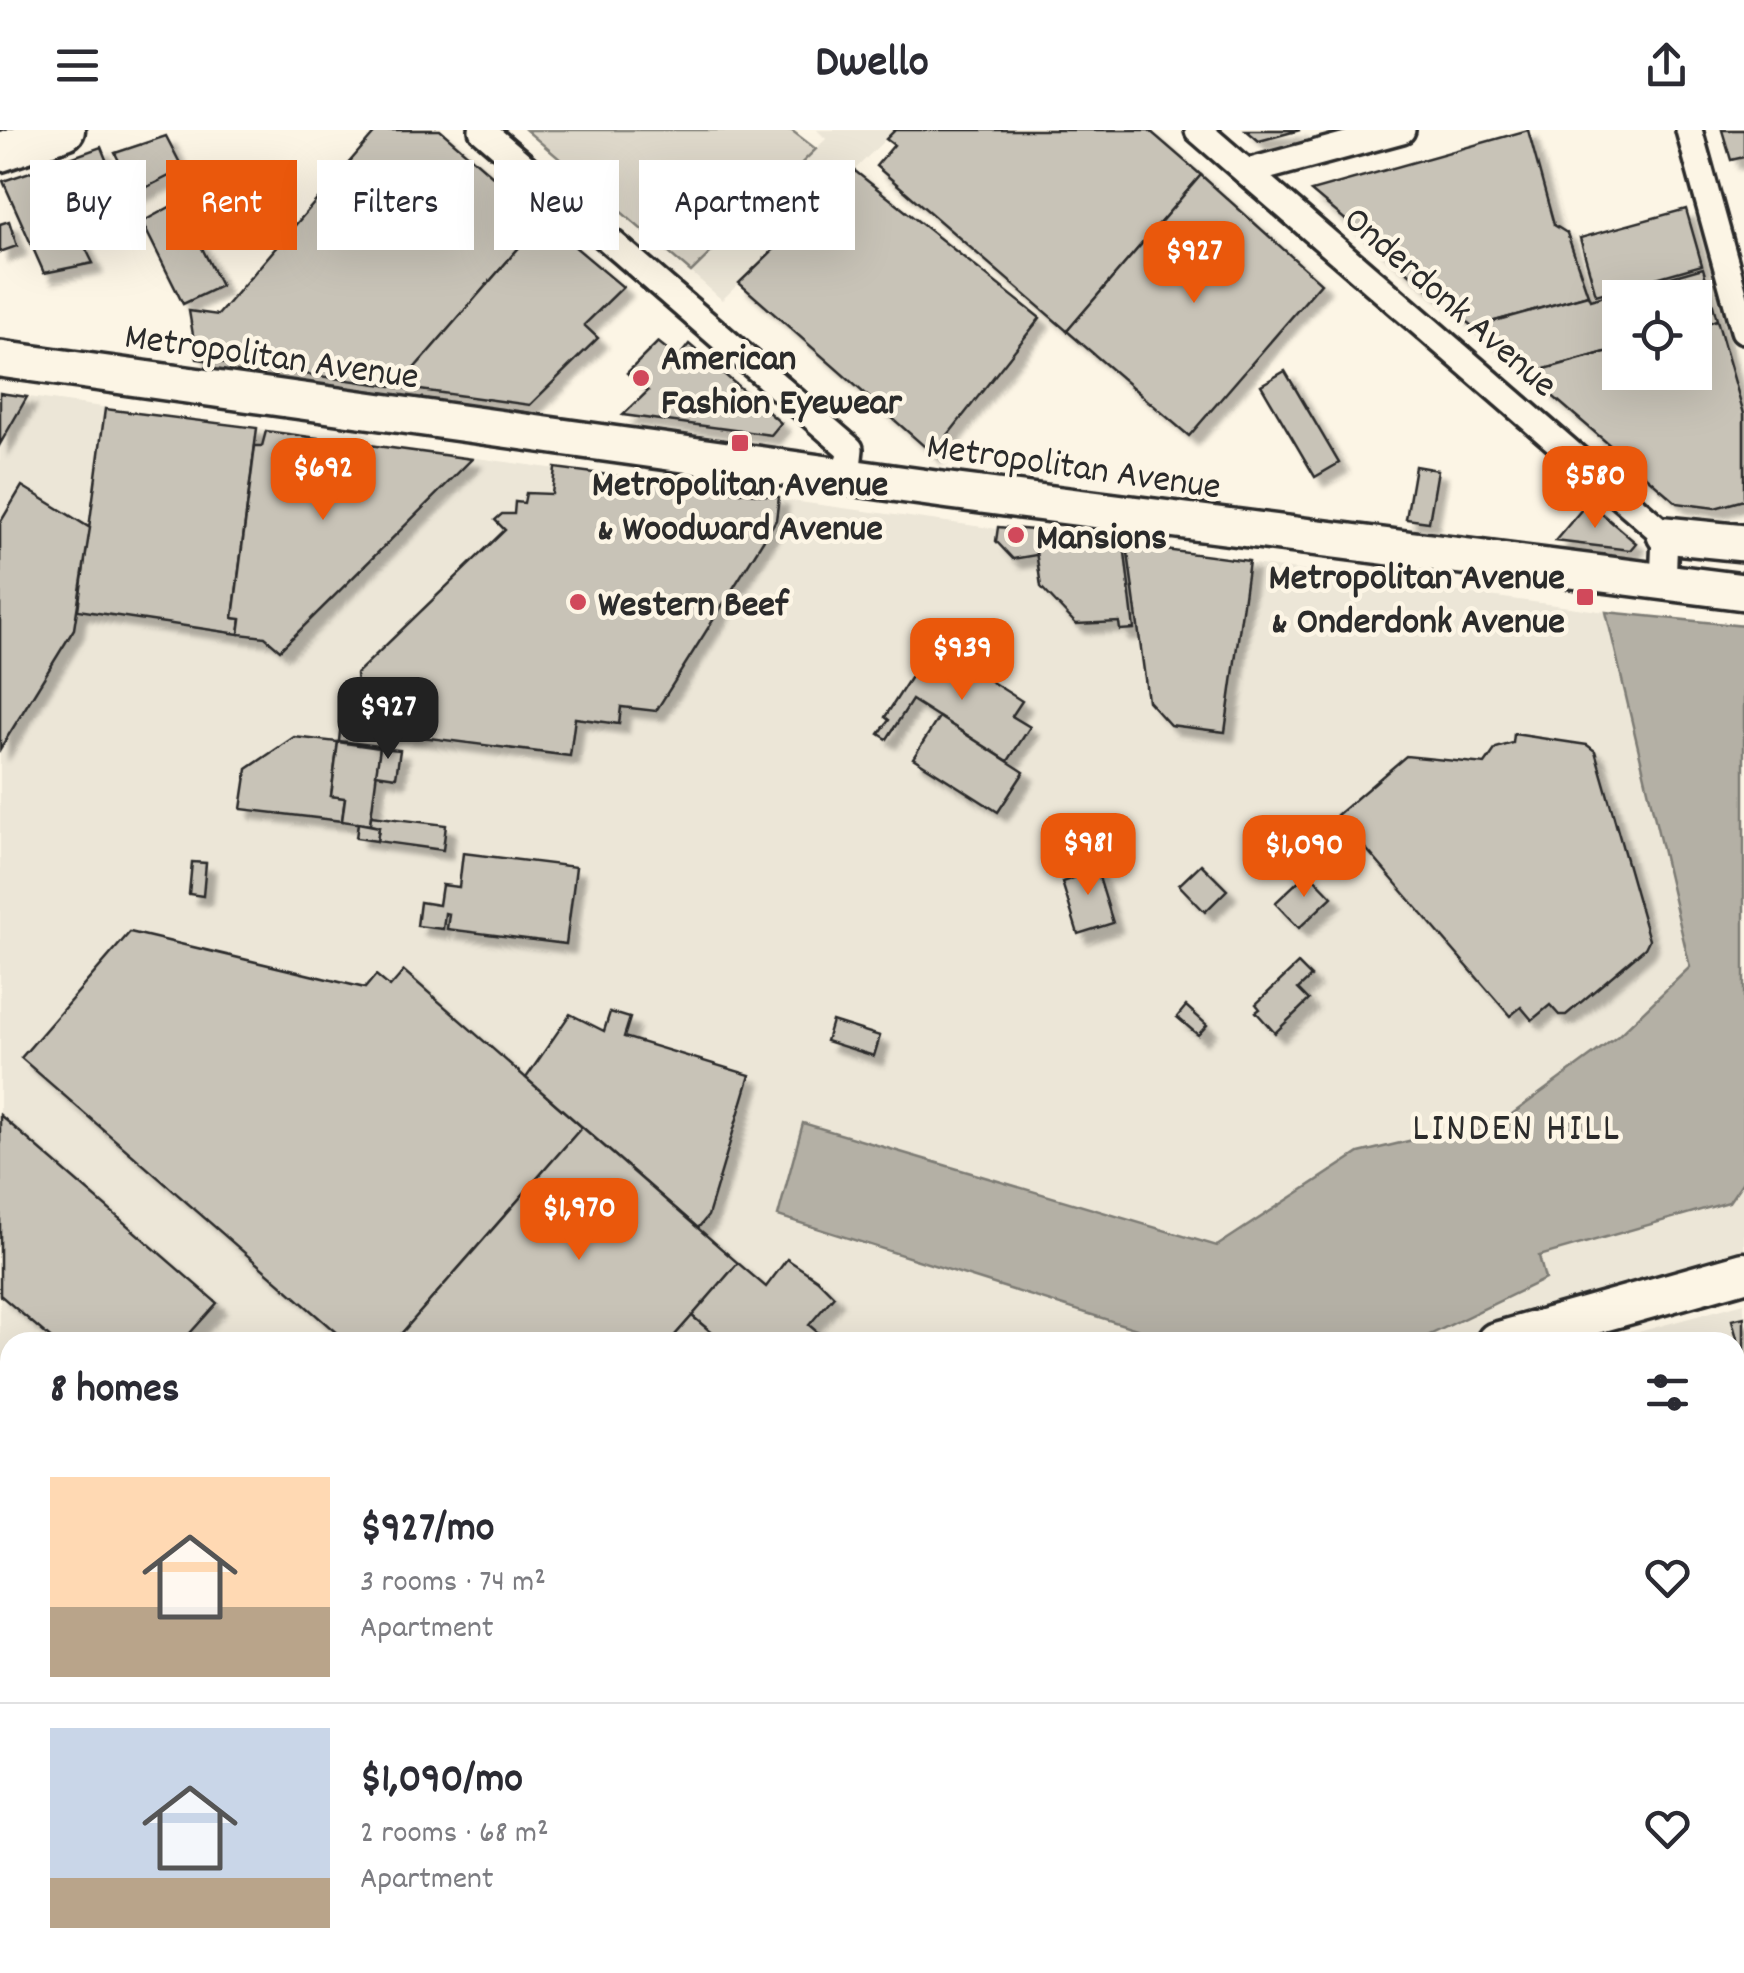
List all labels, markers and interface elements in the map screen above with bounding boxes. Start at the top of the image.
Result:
text: Dwello [815,33,929,97]
icon: menu [50,38,105,93]
icon: share [1639,38,1694,93]
chip: Buy [30,160,146,250]
chip: Rent [166,160,297,250]
chip: Filters [317,160,474,250]
chip: New [494,160,619,250]
chip: Apartment [639,160,855,250]
street label: Onderdonk Avenue [1329,195,1568,413]
pin: $927 [1135,221,1253,306]
text: $927 [1165,230,1223,276]
map controls [1602,280,1712,390]
button: locate [1602,280,1712,390]
street label: Metropolitan Avenue [121,312,422,407]
place label: American Fashion Eyewear [661,334,903,433]
marker: American Fashion Eyewear [630,367,652,389]
street label: Metropolitan Avenue [923,422,1224,517]
marker: Metropolitan Avenue & Woodward Avenue [729,432,751,454]
pin: $692 [264,438,382,523]
pin: $580 [1536,446,1654,531]
text: $692 [293,447,353,493]
text: $580 [1564,455,1626,501]
place label: Metropolitan Avenue & Woodward Avenue [592,460,888,559]
place label: Mansions [1036,513,1167,568]
marker: Mansions [1005,524,1027,546]
place label: Metropolitan Avenue & Onderdonk Avenue [1268,553,1565,652]
place label: Western Beef [598,580,790,635]
marker: Metropolitan Avenue & Onderdonk Avenue [1574,586,1596,608]
marker: Western Beef [567,591,589,613]
pin: $939 [903,618,1021,703]
text: $939 [932,627,992,673]
pin: $927 [329,677,447,762]
text: $927 [359,686,417,732]
pin: $981 [1029,813,1147,898]
pin: $1,090 [1223,815,1385,900]
text: $981 [1063,822,1113,868]
text: $1,090 [1265,824,1343,870]
district label: LINDEN HILL [1412,1103,1622,1160]
pin: $1,970 [498,1178,660,1263]
text: $1,970 [542,1187,616,1233]
text: 8 homes [50,1362,179,1422]
icon: filters [1640,1365,1695,1420]
text: $927/mo [360,1501,494,1561]
icon: home [130,1517,250,1637]
icon: heart [1640,1550,1695,1605]
text: 3 rooms · 74 m² [360,1561,546,1607]
text: Apartment [360,1607,494,1653]
text: $1,090/mo [360,1752,523,1812]
icon: home [130,1768,250,1888]
icon: heart [1640,1801,1695,1856]
text: 2 rooms · 68 m² [360,1812,549,1858]
text: Apartment [360,1858,494,1904]

